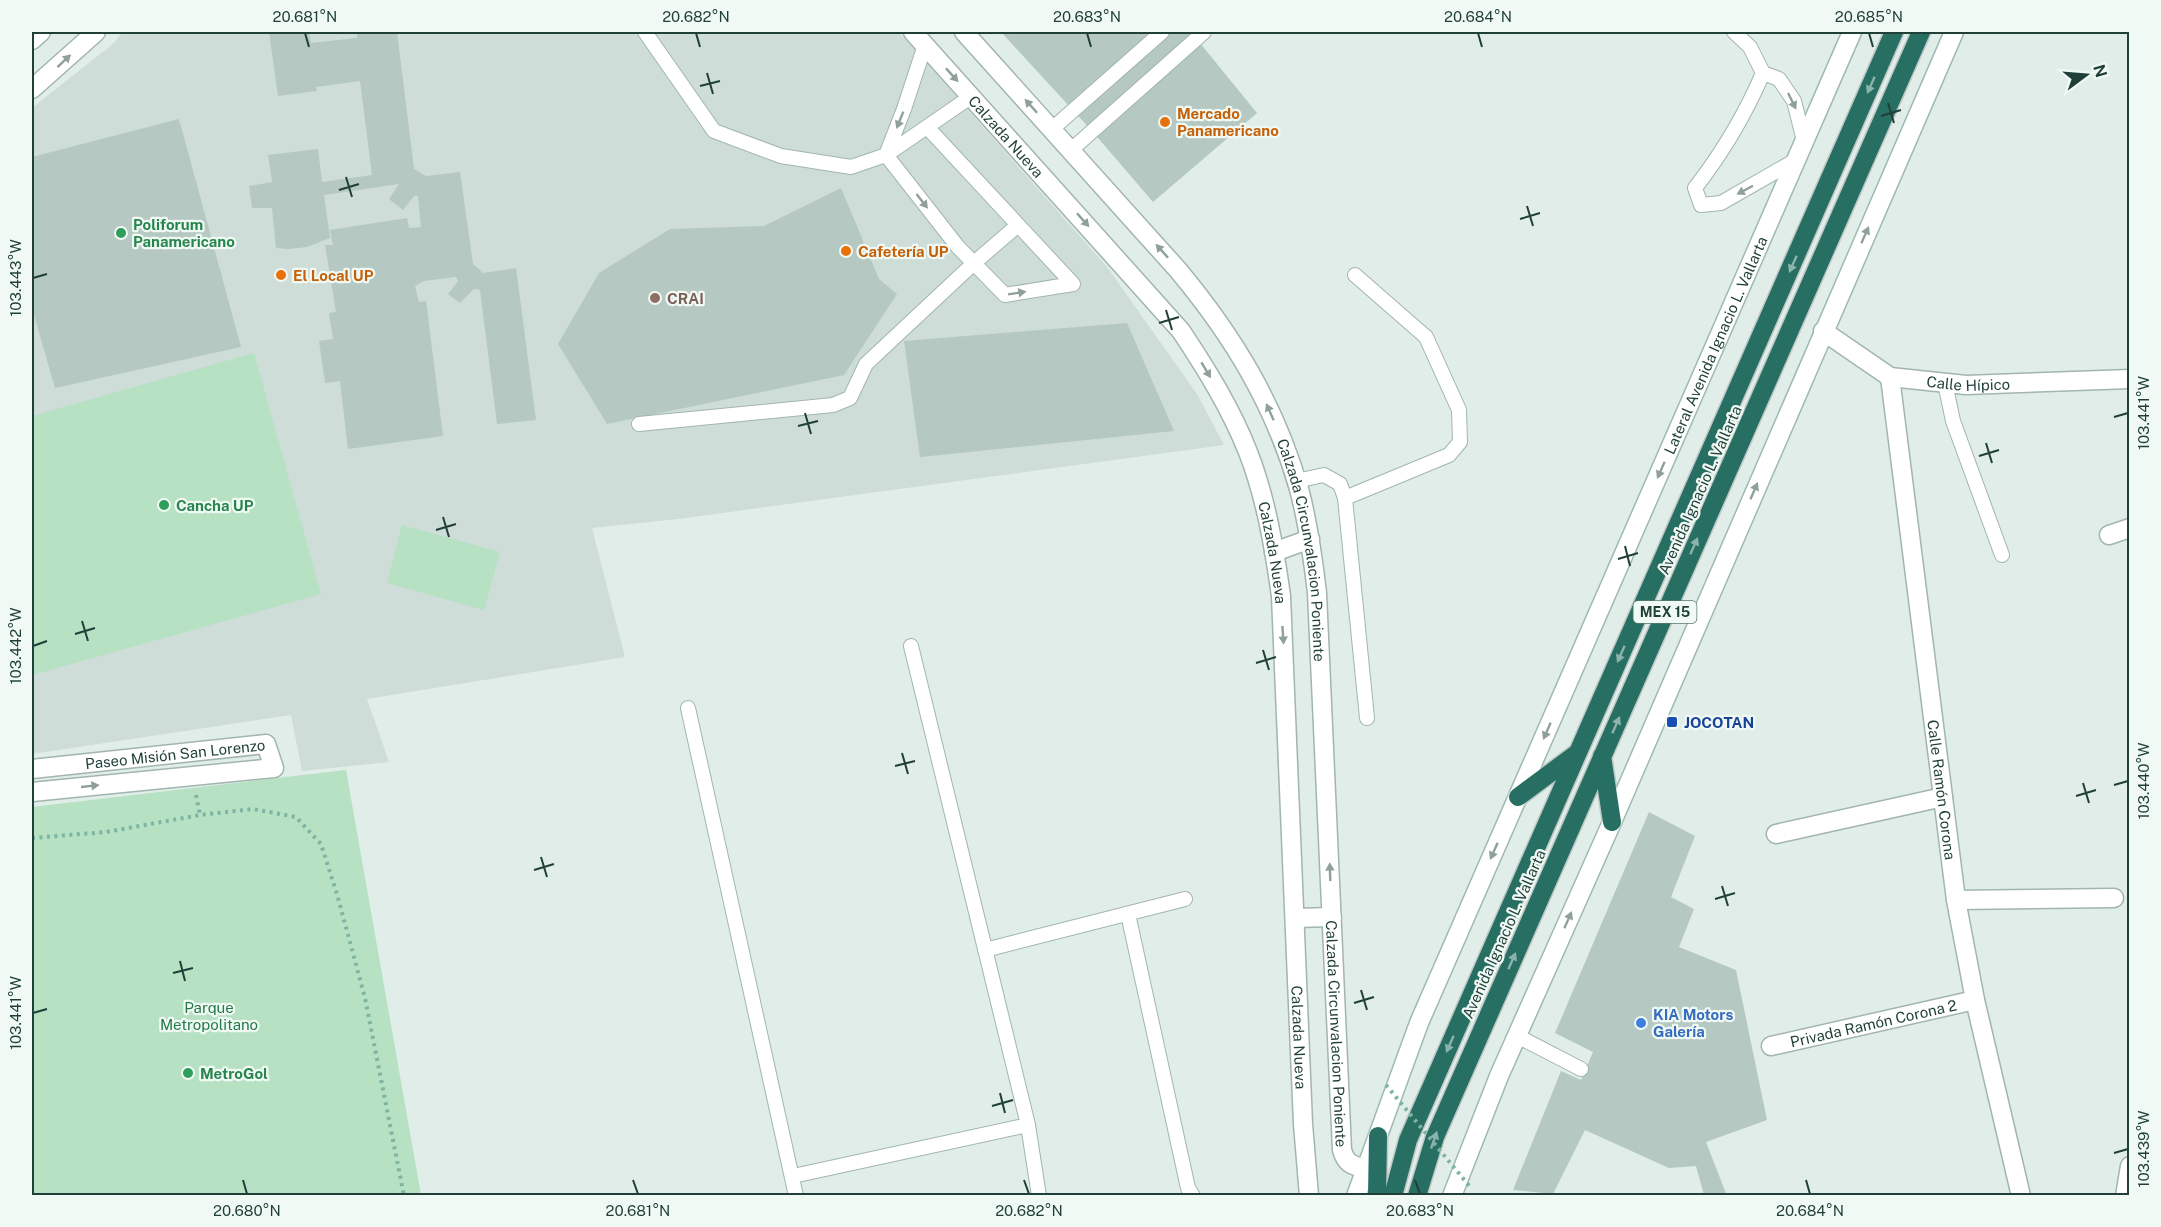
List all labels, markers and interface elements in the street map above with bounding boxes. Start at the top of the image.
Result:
text: 20.681°N [273,8,337,25]
text: 20.682°N [662,8,730,25]
text: 20.683°N [1053,8,1121,25]
text: 20.684°N [1444,8,1512,25]
text: 20.685°N [1835,8,1903,25]
north arrow [2056,45,2116,105]
one-way arrow [56,55,71,68]
text: N [2089,62,2111,80]
one-way arrow [945,67,958,82]
one-way arrow [1866,76,1875,94]
street label: Calzada Nueva [965,92,1047,181]
one-way arrow [1787,92,1796,109]
one-way arrow [1025,99,1038,114]
place label: Mercado Panamericano [1177,105,1279,139]
one-way arrow [894,111,904,129]
marker: Mercado Panamericano [1158,115,1172,129]
one-way arrow [1737,185,1754,194]
one-way arrow [915,193,927,208]
one-way arrow [1076,212,1090,227]
place label: Poliforum Panamericano [133,216,235,250]
marker: Poliforum Panamericano [114,226,128,240]
one-way arrow [1861,226,1870,244]
street label: Lateral Avenida Ignacio L. Vallarta [1660,234,1770,456]
text: 103.443°W [7,239,24,317]
place label: Cafetería UP [858,243,949,260]
marker: Cafetería UP [839,244,853,258]
one-way arrow [1155,244,1169,258]
one-way arrow [1788,255,1797,272]
place label: El Local UP [293,267,374,284]
marker: El Local UP [274,268,288,282]
one-way arrow [1008,288,1027,297]
place label: CRAI [667,290,704,307]
marker: CRAI [648,291,662,305]
one-way arrow [1201,362,1212,378]
street label: Calle Hípico [1926,372,2010,394]
text: 103.441°W [2135,376,2152,450]
one-way arrow [1265,402,1275,420]
street label: Avenida Ignacio L. Vallarta [1655,403,1745,577]
street label: Calzada Circunvalacion Poniente [1274,436,1329,662]
one-way arrow [1655,461,1665,479]
one-way arrow [1750,482,1759,500]
place label: Cancha UP [176,497,254,514]
marker: Cancha UP [157,498,171,512]
street label: Calzada Nueva [1255,500,1290,604]
one-way arrow [1690,538,1699,555]
road number: MEX 15 [1634,601,1696,623]
text: 103.442°W [7,608,24,684]
one-way arrow [1278,626,1288,645]
one-way arrow [1617,645,1626,662]
place label: JOCOTAN [1684,714,1754,731]
one-way arrow [1611,715,1621,733]
marker: JOCOTAN [1665,715,1679,729]
street label: Calle Ramón Corona [1925,719,1959,861]
one-way arrow [1542,723,1551,740]
street label: Paseo Misión San Lorenzo [84,736,266,772]
text: 103.440°W [2135,742,2152,820]
one-way arrow [80,781,99,791]
one-way arrow [1489,842,1498,860]
street label: Avenida Ignacio L. Vallarta [1459,847,1549,1021]
one-way arrow [1325,863,1334,882]
one-way arrow [1563,911,1573,929]
street label: Calzada Circunvalacion Poniente [1323,920,1350,1148]
one-way arrow [1507,951,1517,969]
text: 103.441°W [7,976,24,1050]
street label: Calzada Nueva [1289,985,1310,1090]
street label: Privada Ramón Corona 2 [1788,996,1958,1050]
park label: Parque Metropolitano [160,999,258,1033]
place label: KIA Motors Galería [1653,1006,1733,1040]
marker: KIA Motors Galería [1634,1016,1648,1030]
one-way arrow [1445,1035,1455,1053]
place label: MetroGol [200,1065,268,1082]
marker: MetroGol [181,1066,195,1080]
text: 103.439°W [2135,1110,2152,1188]
one-way arrow [1430,1131,1440,1149]
text: 20.680°N [213,1202,281,1219]
text: 20.681°N [606,1202,670,1219]
text: 20.682°N [995,1202,1063,1219]
text: 20.683°N [1386,1202,1454,1219]
text: 20.684°N [1776,1202,1844,1219]

